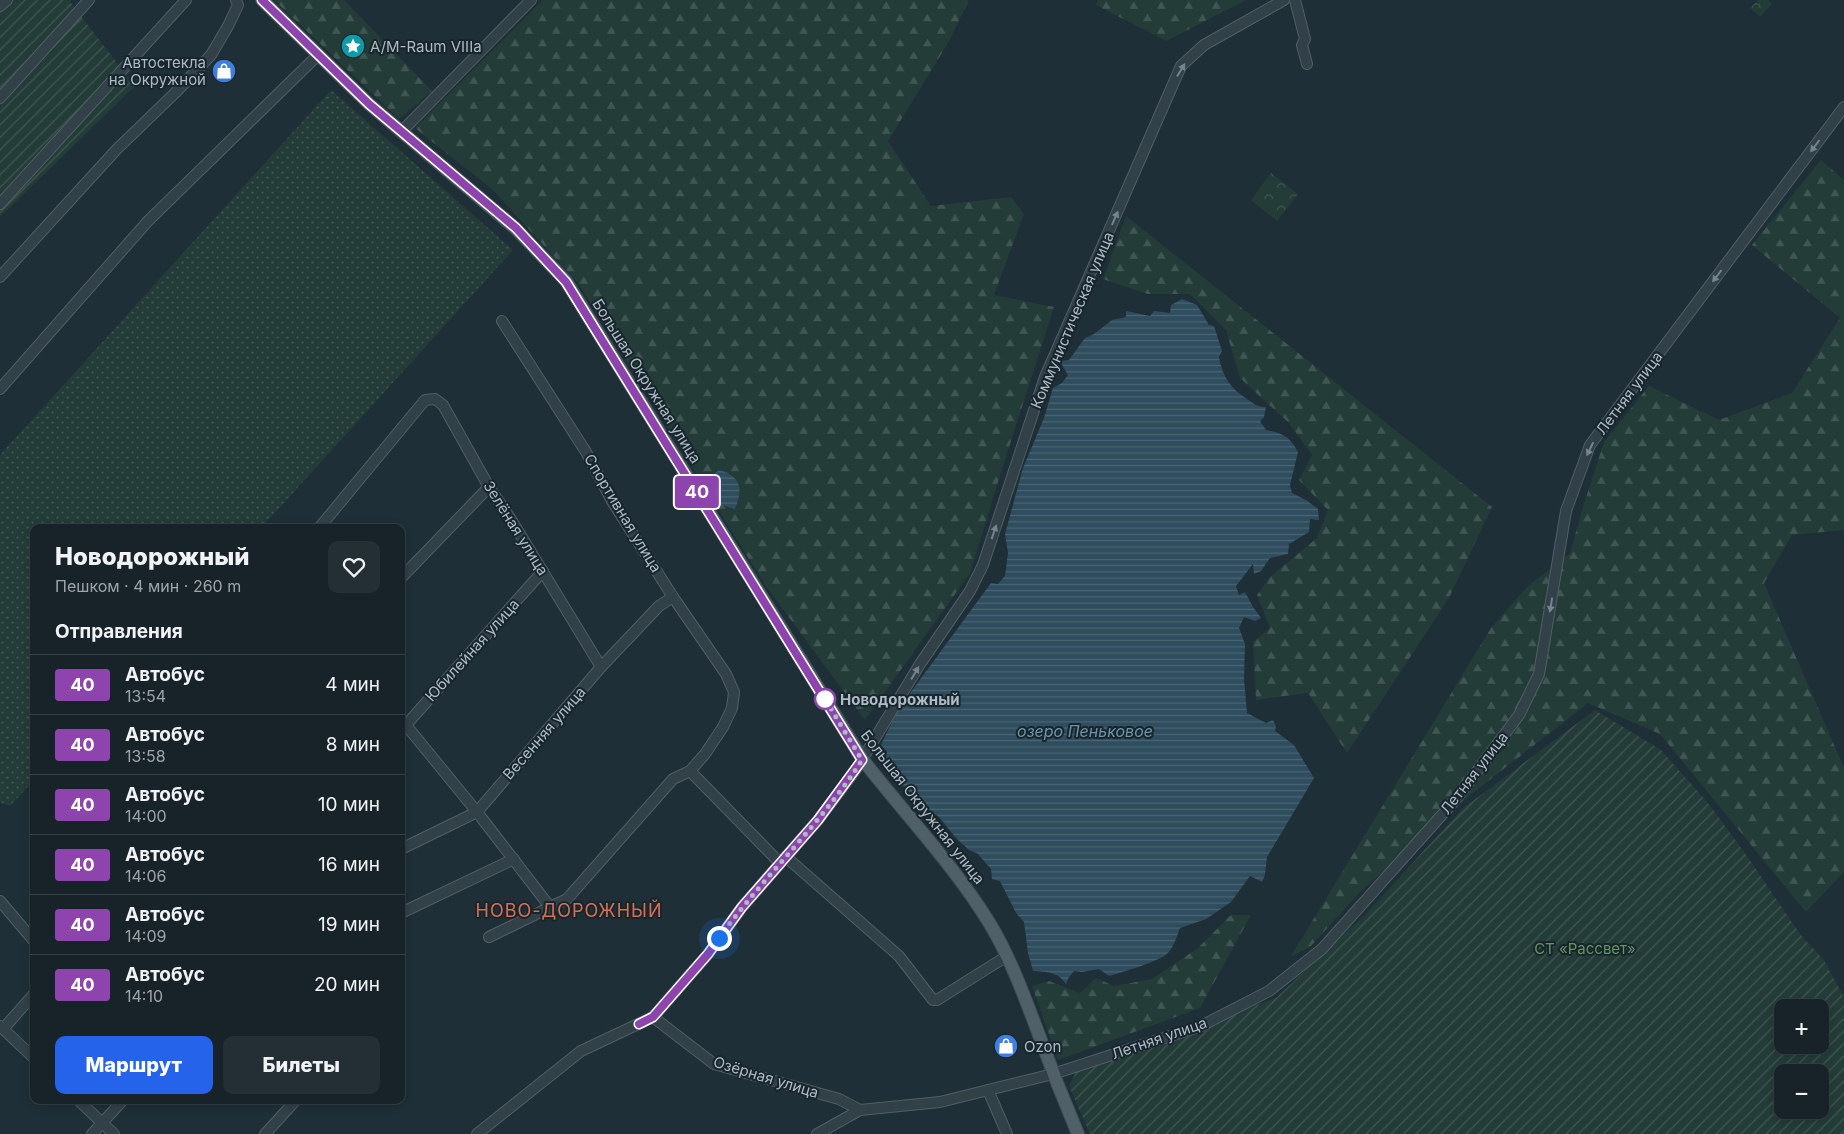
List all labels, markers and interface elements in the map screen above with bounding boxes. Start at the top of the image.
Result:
place icon: A/M-Raum VIIIa [340,33,366,59]
place label: A/M-Raum VIIIa [370,37,482,56]
place label: Автостекла на Окружной [109,53,206,89]
shop icon: Автостекла на Окружной [211,58,237,84]
one-way arrow [1177,63,1186,76]
one-way arrow [1810,139,1820,153]
one-way arrow [1111,211,1119,225]
street label: Коммунистическая улица [1026,229,1118,411]
one-way arrow [1712,269,1723,282]
street label: Большая Окружная улица [588,295,706,467]
street label: Летняя улица [1591,348,1667,438]
one-way arrow [1585,441,1594,456]
street label: Спортивная улица [580,450,666,576]
line badge: 40 [674,476,720,508]
street label: Зелёная улица [479,477,553,579]
text: 40 [685,481,709,502]
one-way arrow [990,525,998,540]
button: heart [328,541,380,593]
text: Новодорожный [55,542,249,571]
text: Пешком · 4 мин · 260 m [55,576,241,596]
street label: Юбилейная улица [421,595,523,705]
one-way arrow [1546,598,1554,614]
text: Отправления [55,620,183,643]
text: Автобус [125,663,205,686]
one-way arrow [910,666,919,679]
text: 4 мин [325,673,380,696]
text: 40 [70,674,95,695]
street label: Весенняя улица [498,683,590,783]
text: 13:54 [125,686,166,706]
marker: Новодорожный [814,688,836,710]
place label: Новодорожный [840,690,960,709]
water label: озеро Пеньковое [1017,721,1153,741]
text: Автобус [125,723,205,746]
street label: Большая Окружная улица [857,726,989,888]
street label: Летняя улица [1436,728,1512,818]
text: 8 мин [326,733,380,756]
text: 40 [70,734,95,755]
text: 13:58 [125,746,166,766]
text: Автобус [125,783,205,806]
text: 10 мин [318,793,380,816]
text: 40 [70,794,95,815]
text: 14:00 [125,806,167,826]
text: Автобус [125,843,205,866]
text: 16 мин [318,853,380,876]
text: 40 [70,854,95,875]
text: 14:06 [125,866,166,886]
district label: НОВО-ДОРОЖНЫЙ [476,899,662,921]
text: Автобус [125,903,205,926]
text: 19 мин [318,913,380,936]
text: 40 [70,914,95,935]
text: 14:09 [125,926,166,946]
your location [707,926,732,951]
park label: СТ «Рассвет» [1534,939,1636,958]
text: Автобус [125,963,205,986]
text: 20 мин [314,973,380,996]
text: 40 [70,974,95,995]
text: 14:10 [125,986,163,1006]
map controls [1774,999,1829,1119]
button: + [1774,999,1829,1054]
street label: Летняя улица [1109,1013,1209,1063]
shop icon: Ozon [993,1033,1019,1059]
button: Маршрут [55,1036,213,1094]
button: Билеты [223,1036,380,1094]
place label: Ozon [1024,1037,1061,1056]
street label: Озёрная улица [711,1052,821,1102]
button: − [1774,1064,1829,1119]

